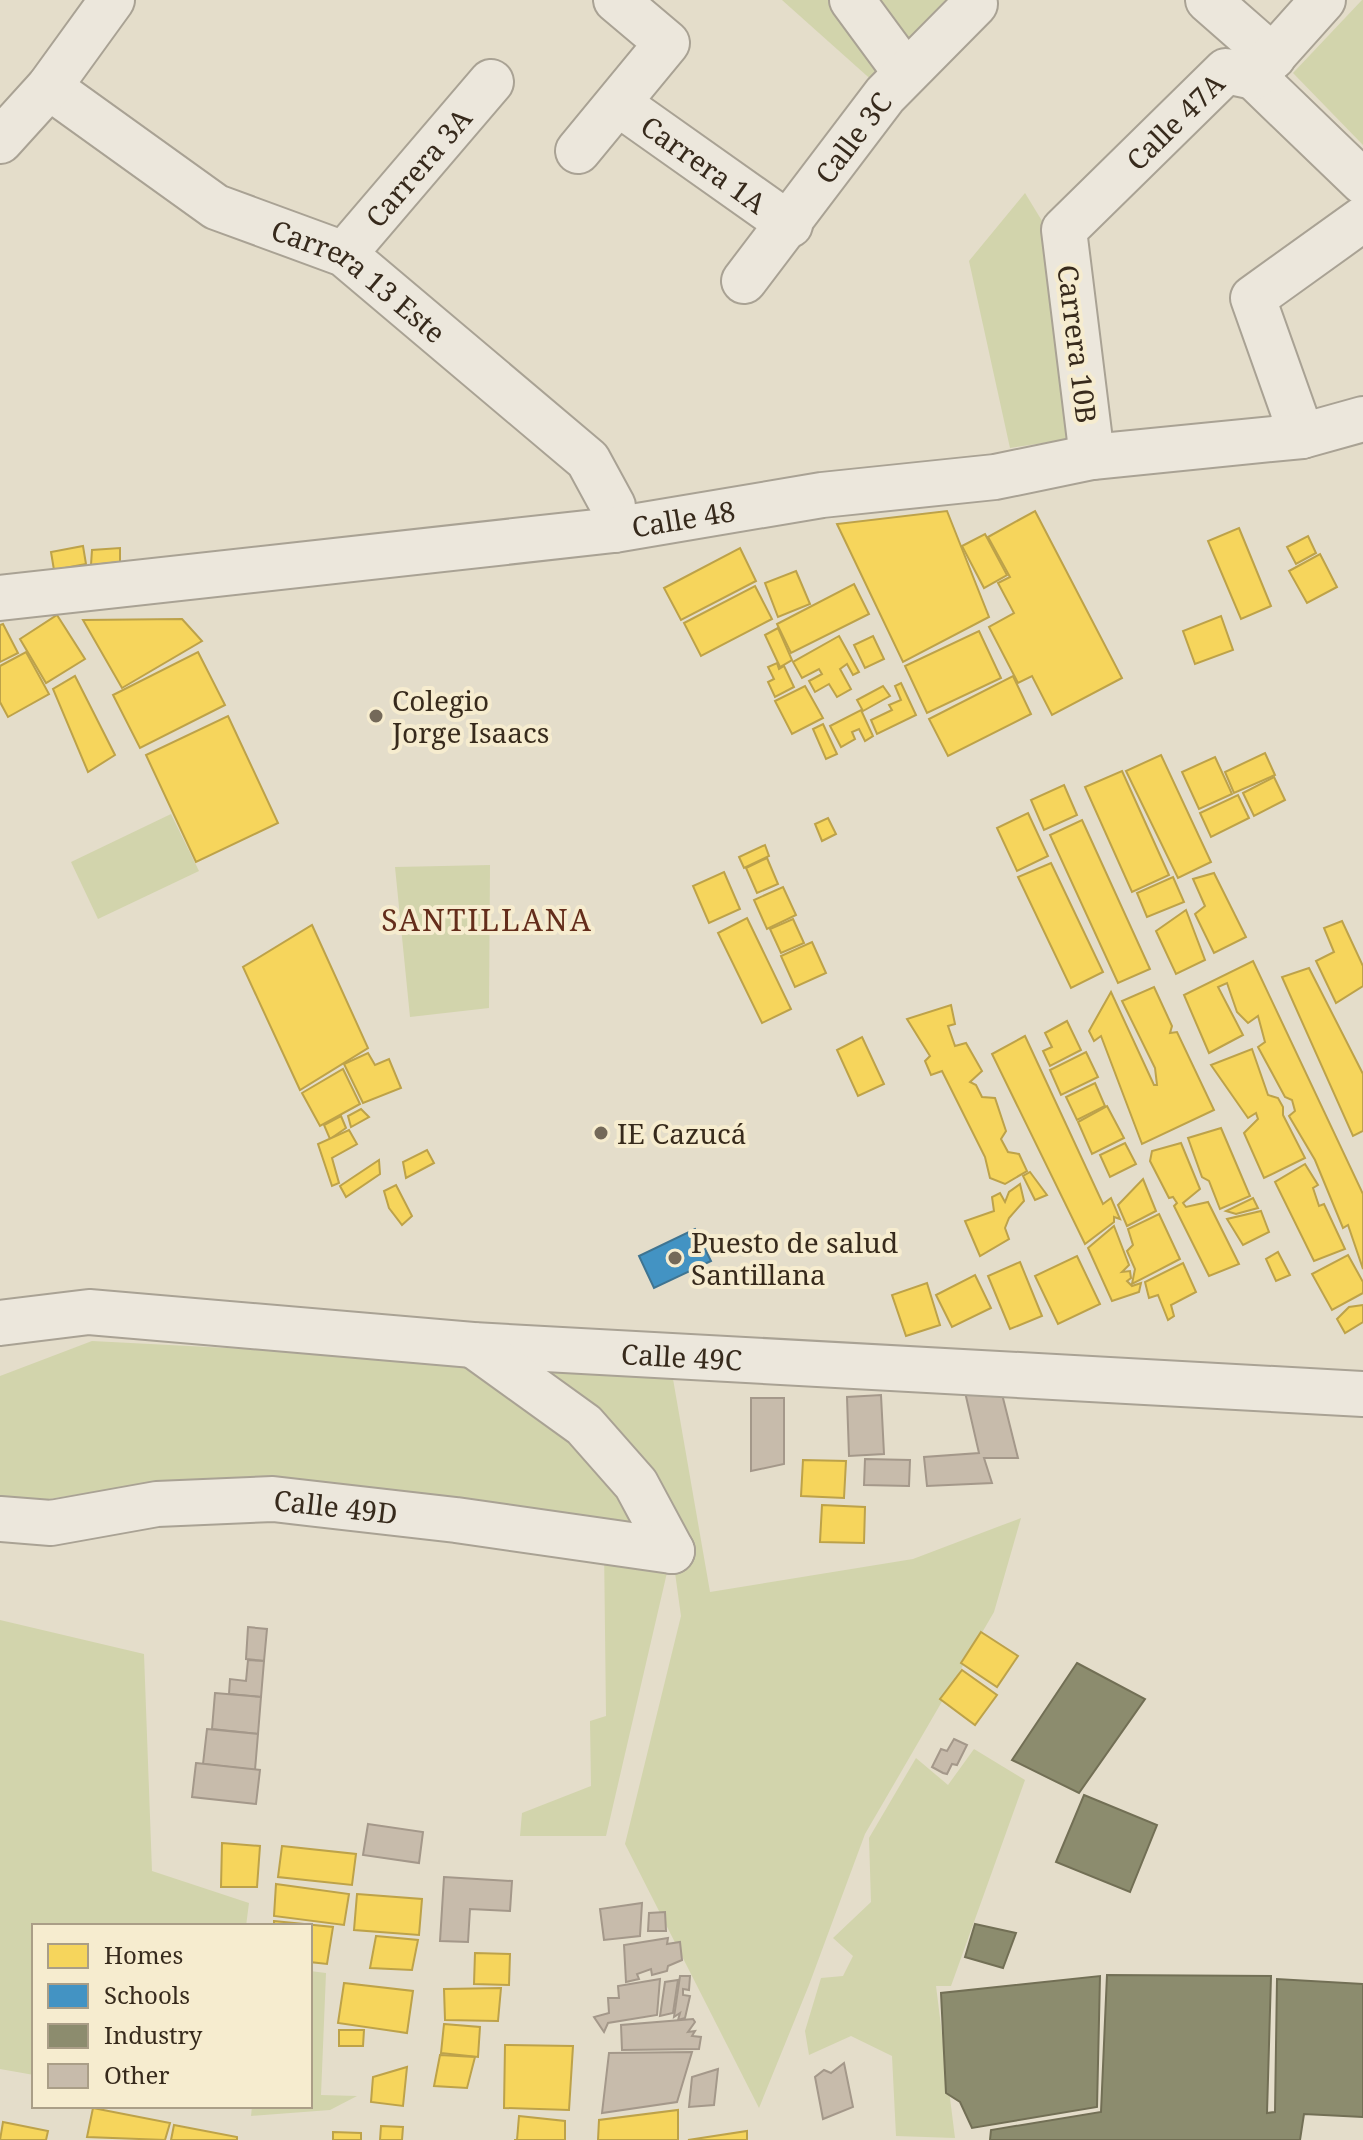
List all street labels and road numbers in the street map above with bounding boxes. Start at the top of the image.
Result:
street label: Calle 47A [1117,64,1232,178]
street label: Calle 3C [806,84,900,191]
street label: Carrera 3A [356,100,480,235]
street label: Carrera 1A [634,107,774,222]
street label: Carrera 13 Este [266,210,454,351]
street label: Carrera 10B [1049,262,1107,426]
street label: Calle 48 [629,491,738,546]
street label: Calle 49C [620,1334,743,1379]
street label: Calle 49D [272,1480,400,1532]

